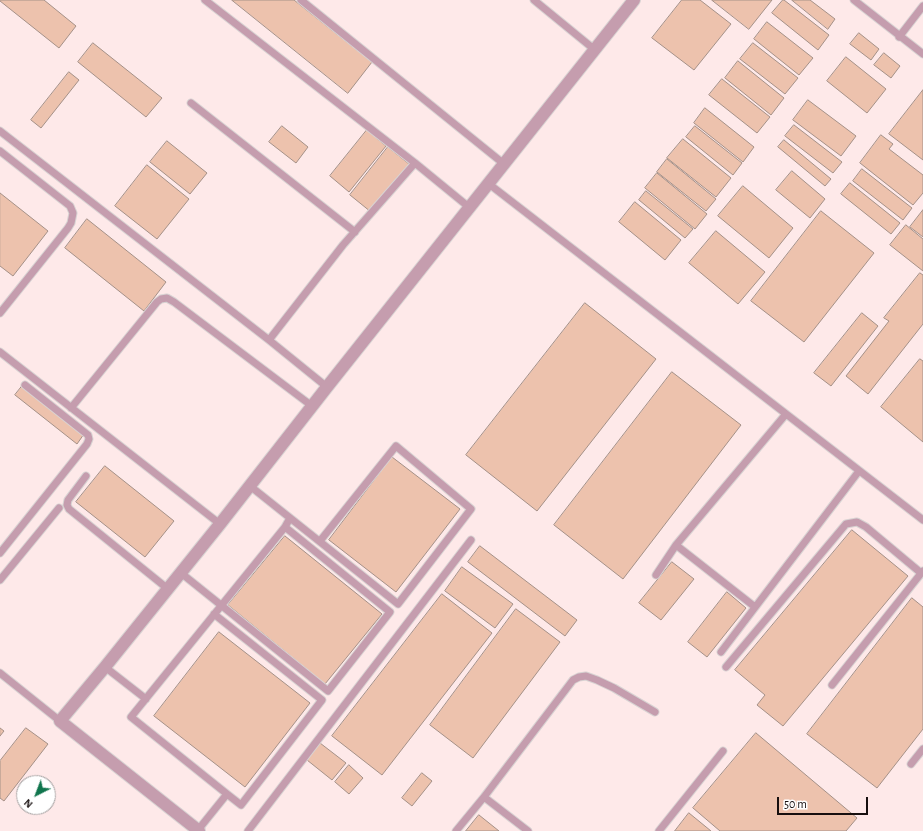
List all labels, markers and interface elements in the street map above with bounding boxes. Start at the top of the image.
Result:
north arrow [16,775,56,815]
scale bar [779,789,870,815]
text: N [22,797,35,810]
text: 50 m [784,798,807,810]

